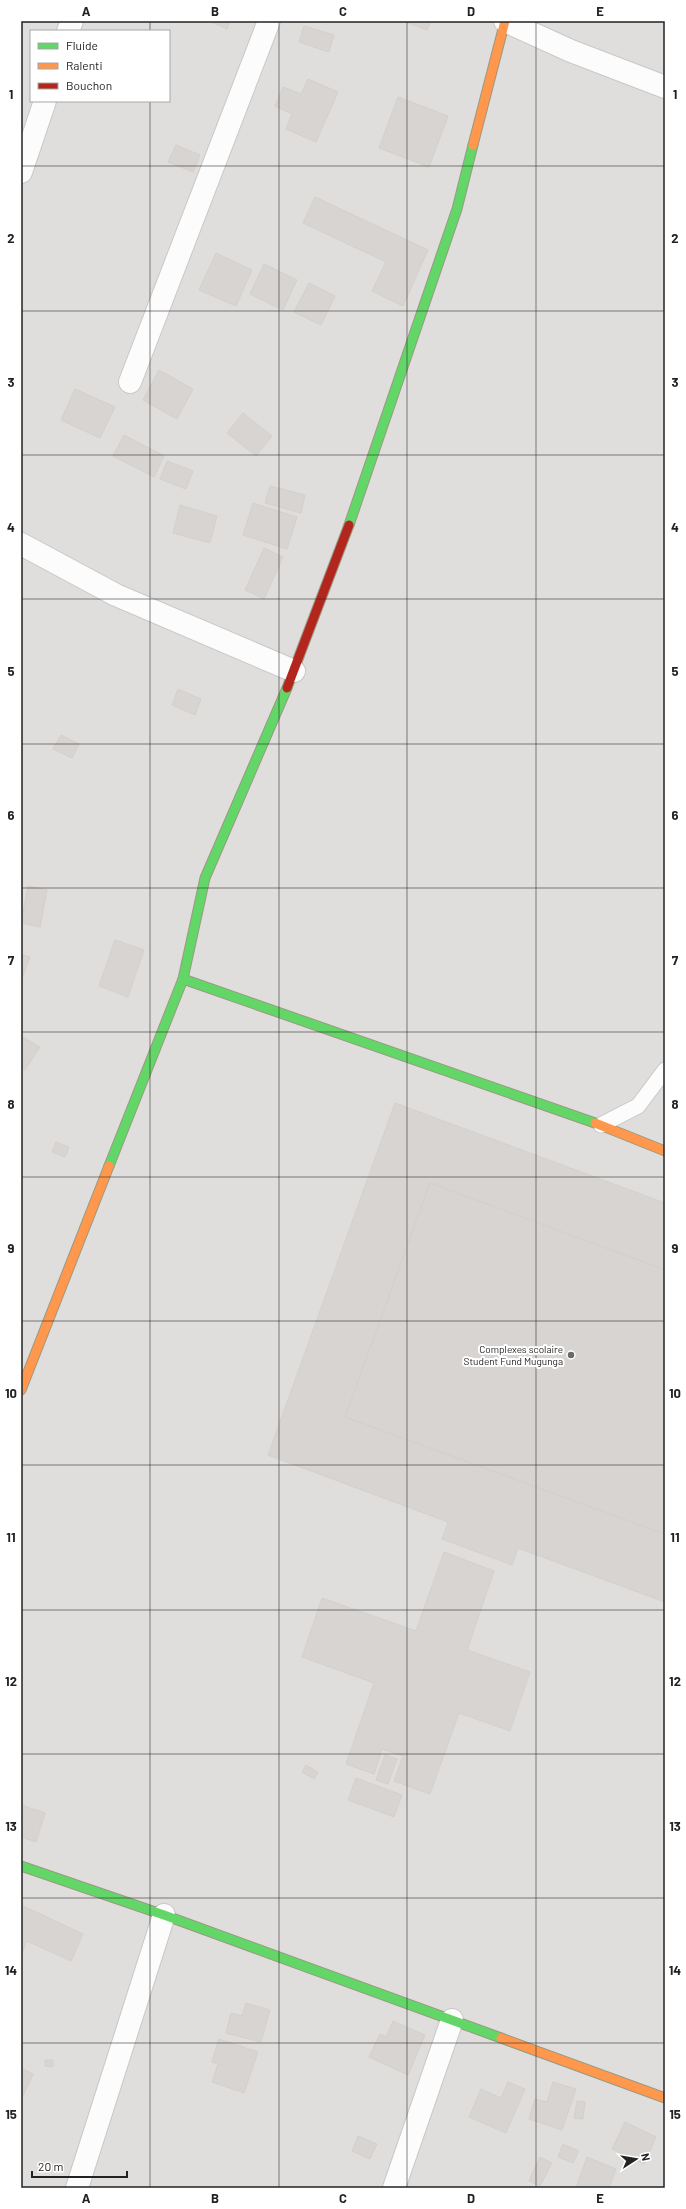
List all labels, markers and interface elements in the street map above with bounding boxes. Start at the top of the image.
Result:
text: A [82,3,91,19]
text: B [211,3,219,19]
text: C [339,3,347,19]
text: D [467,3,475,19]
text: E [596,3,604,19]
legend [30,30,170,102]
text: Fluide [66,38,98,52]
text: Ralenti [66,58,103,72]
text: Bouchon [66,78,112,92]
text: 1 [9,86,13,102]
text: 1 [673,86,677,102]
text: 2 [7,230,15,246]
text: 2 [671,230,679,246]
text: 3 [7,374,15,390]
text: 3 [671,374,679,390]
text: 4 [7,519,15,535]
text: 4 [671,519,679,535]
text: 5 [7,663,15,679]
text: 5 [671,663,679,679]
text: 6 [8,807,15,823]
text: 6 [672,807,679,823]
text: 7 [8,952,15,968]
text: 7 [672,952,679,968]
text: 8 [7,1096,15,1112]
text: 8 [671,1096,679,1112]
text: 9 [8,1240,15,1256]
text: 9 [672,1240,679,1256]
place label: Complexes scolaire Student Fund Mugunga [464,1343,563,1367]
marker: Complexes scolaire Student Fund Mugunga [566,1350,576,1360]
text: 10 [5,1385,17,1401]
text: 10 [669,1385,681,1401]
text: 11 [6,1529,16,1545]
text: 11 [670,1529,680,1545]
text: 12 [5,1673,17,1689]
text: 12 [669,1673,681,1689]
text: 13 [5,1818,17,1834]
text: 13 [669,1818,681,1834]
text: 14 [5,1962,17,1978]
text: 14 [669,1962,681,1978]
text: 15 [5,2106,17,2122]
text: 15 [669,2106,681,2122]
north arrow [616,2139,656,2179]
text: N [639,2152,653,2162]
scale bar [32,2153,127,2179]
text: 20 m [38,2159,64,2173]
text: A [82,2190,91,2206]
text: B [211,2190,219,2206]
text: C [339,2190,347,2206]
text: D [467,2190,475,2206]
text: E [596,2190,604,2206]

